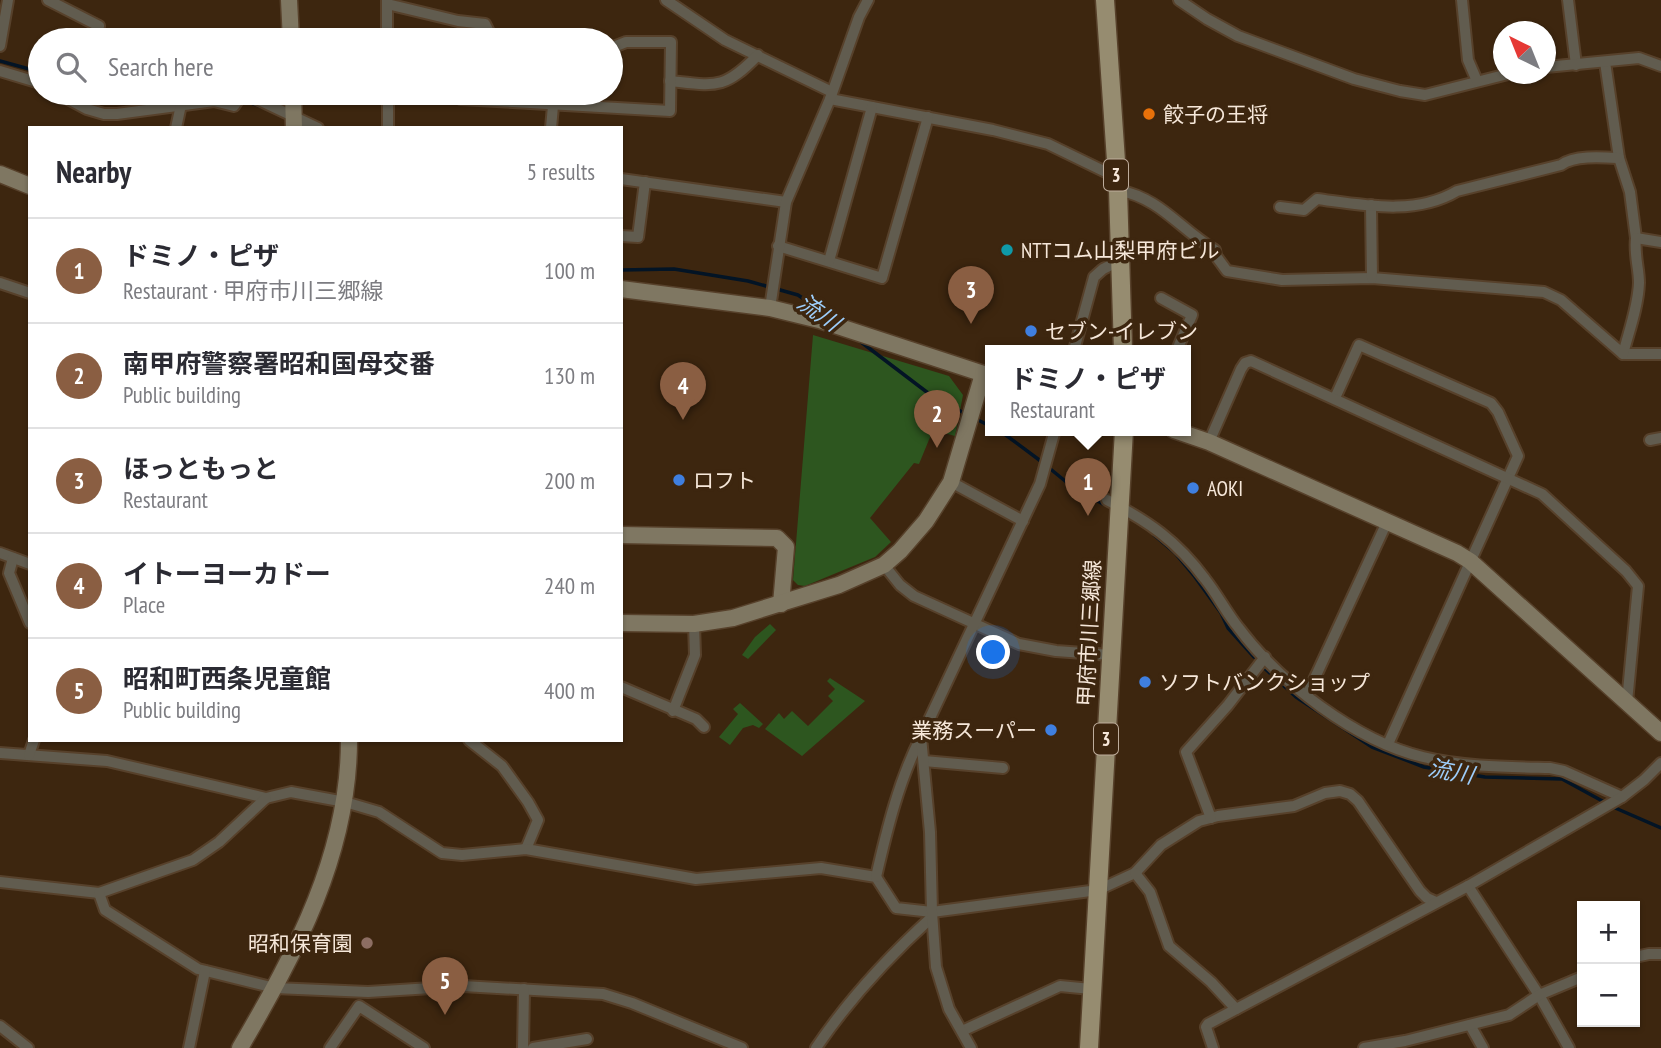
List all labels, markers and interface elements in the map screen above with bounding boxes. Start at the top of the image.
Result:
north arrow [1493,21,1556,84]
search box [28,28,623,105]
icon: search [52,48,90,86]
text: Search here [108,50,214,83]
place label: 餃子の王将 [1163,101,1268,128]
marker: 餃子の王将 [1141,106,1157,122]
text: Nearby [56,152,131,191]
text: 5 results [527,157,595,186]
road number: 3 [1104,160,1128,190]
place label: NTTコム山梨甲府ビル [1021,237,1220,264]
text: ドミノ・ピザ [123,239,279,272]
marker: NTTコム山梨甲府ビル [999,242,1015,258]
text: 1 [74,256,85,285]
text: 100 m [544,256,595,285]
pin: 3 [948,266,994,324]
text: Restaurant · 甲府市川三郷線 [123,276,384,305]
water label: 流川 [792,287,849,339]
place label: セブン-イレブン [1045,318,1198,345]
marker: セブン-イレブン [1023,323,1039,339]
popup [985,345,1191,436]
text: 南甲府警察署昭和国母交番 [123,347,435,380]
text: 2 [74,361,85,390]
text: 130 m [544,361,595,390]
pin: 4 [660,362,706,420]
text: ドミノ・ピザ [1010,362,1166,395]
text: Public building [123,380,241,409]
pin: 2 [914,390,960,448]
text: Restaurant [1010,395,1095,424]
text: ほっともっと [123,452,279,485]
pin: 1 [1065,458,1111,516]
text: 3 [74,466,85,495]
text: 200 m [544,466,595,495]
place label: ロフト [693,467,756,494]
marker: ロフト [671,472,687,488]
place label: AOKI [1207,475,1243,502]
marker: AOKI [1185,480,1201,496]
text: Restaurant [123,485,208,514]
text: イトーヨーカドー [123,557,331,590]
street label: 甲府市川三郷線 [1072,559,1106,707]
text: 4 [74,571,85,600]
text: 240 m [544,571,595,600]
text: Place [123,590,165,619]
your location [976,635,1010,669]
text: 昭和町西条児童館 [123,662,331,695]
place label: ソフトバンクショップ [1159,669,1370,696]
marker: ソフトバンクショップ [1137,674,1153,690]
text: 5 [74,676,85,705]
text: 400 m [544,676,595,705]
text: Public building [123,695,241,724]
place label: 業務スーパー [911,717,1037,744]
marker: 業務スーパー [1043,722,1059,738]
road number: 3 [1094,724,1118,754]
water label: 流川 [1426,752,1479,790]
map controls [1577,901,1640,1027]
button: + [1577,901,1640,964]
place label: 昭和保育園 [248,930,353,957]
marker: 昭和保育園 [359,935,375,951]
pin: 5 [422,957,468,1015]
button: − [1577,964,1640,1027]

